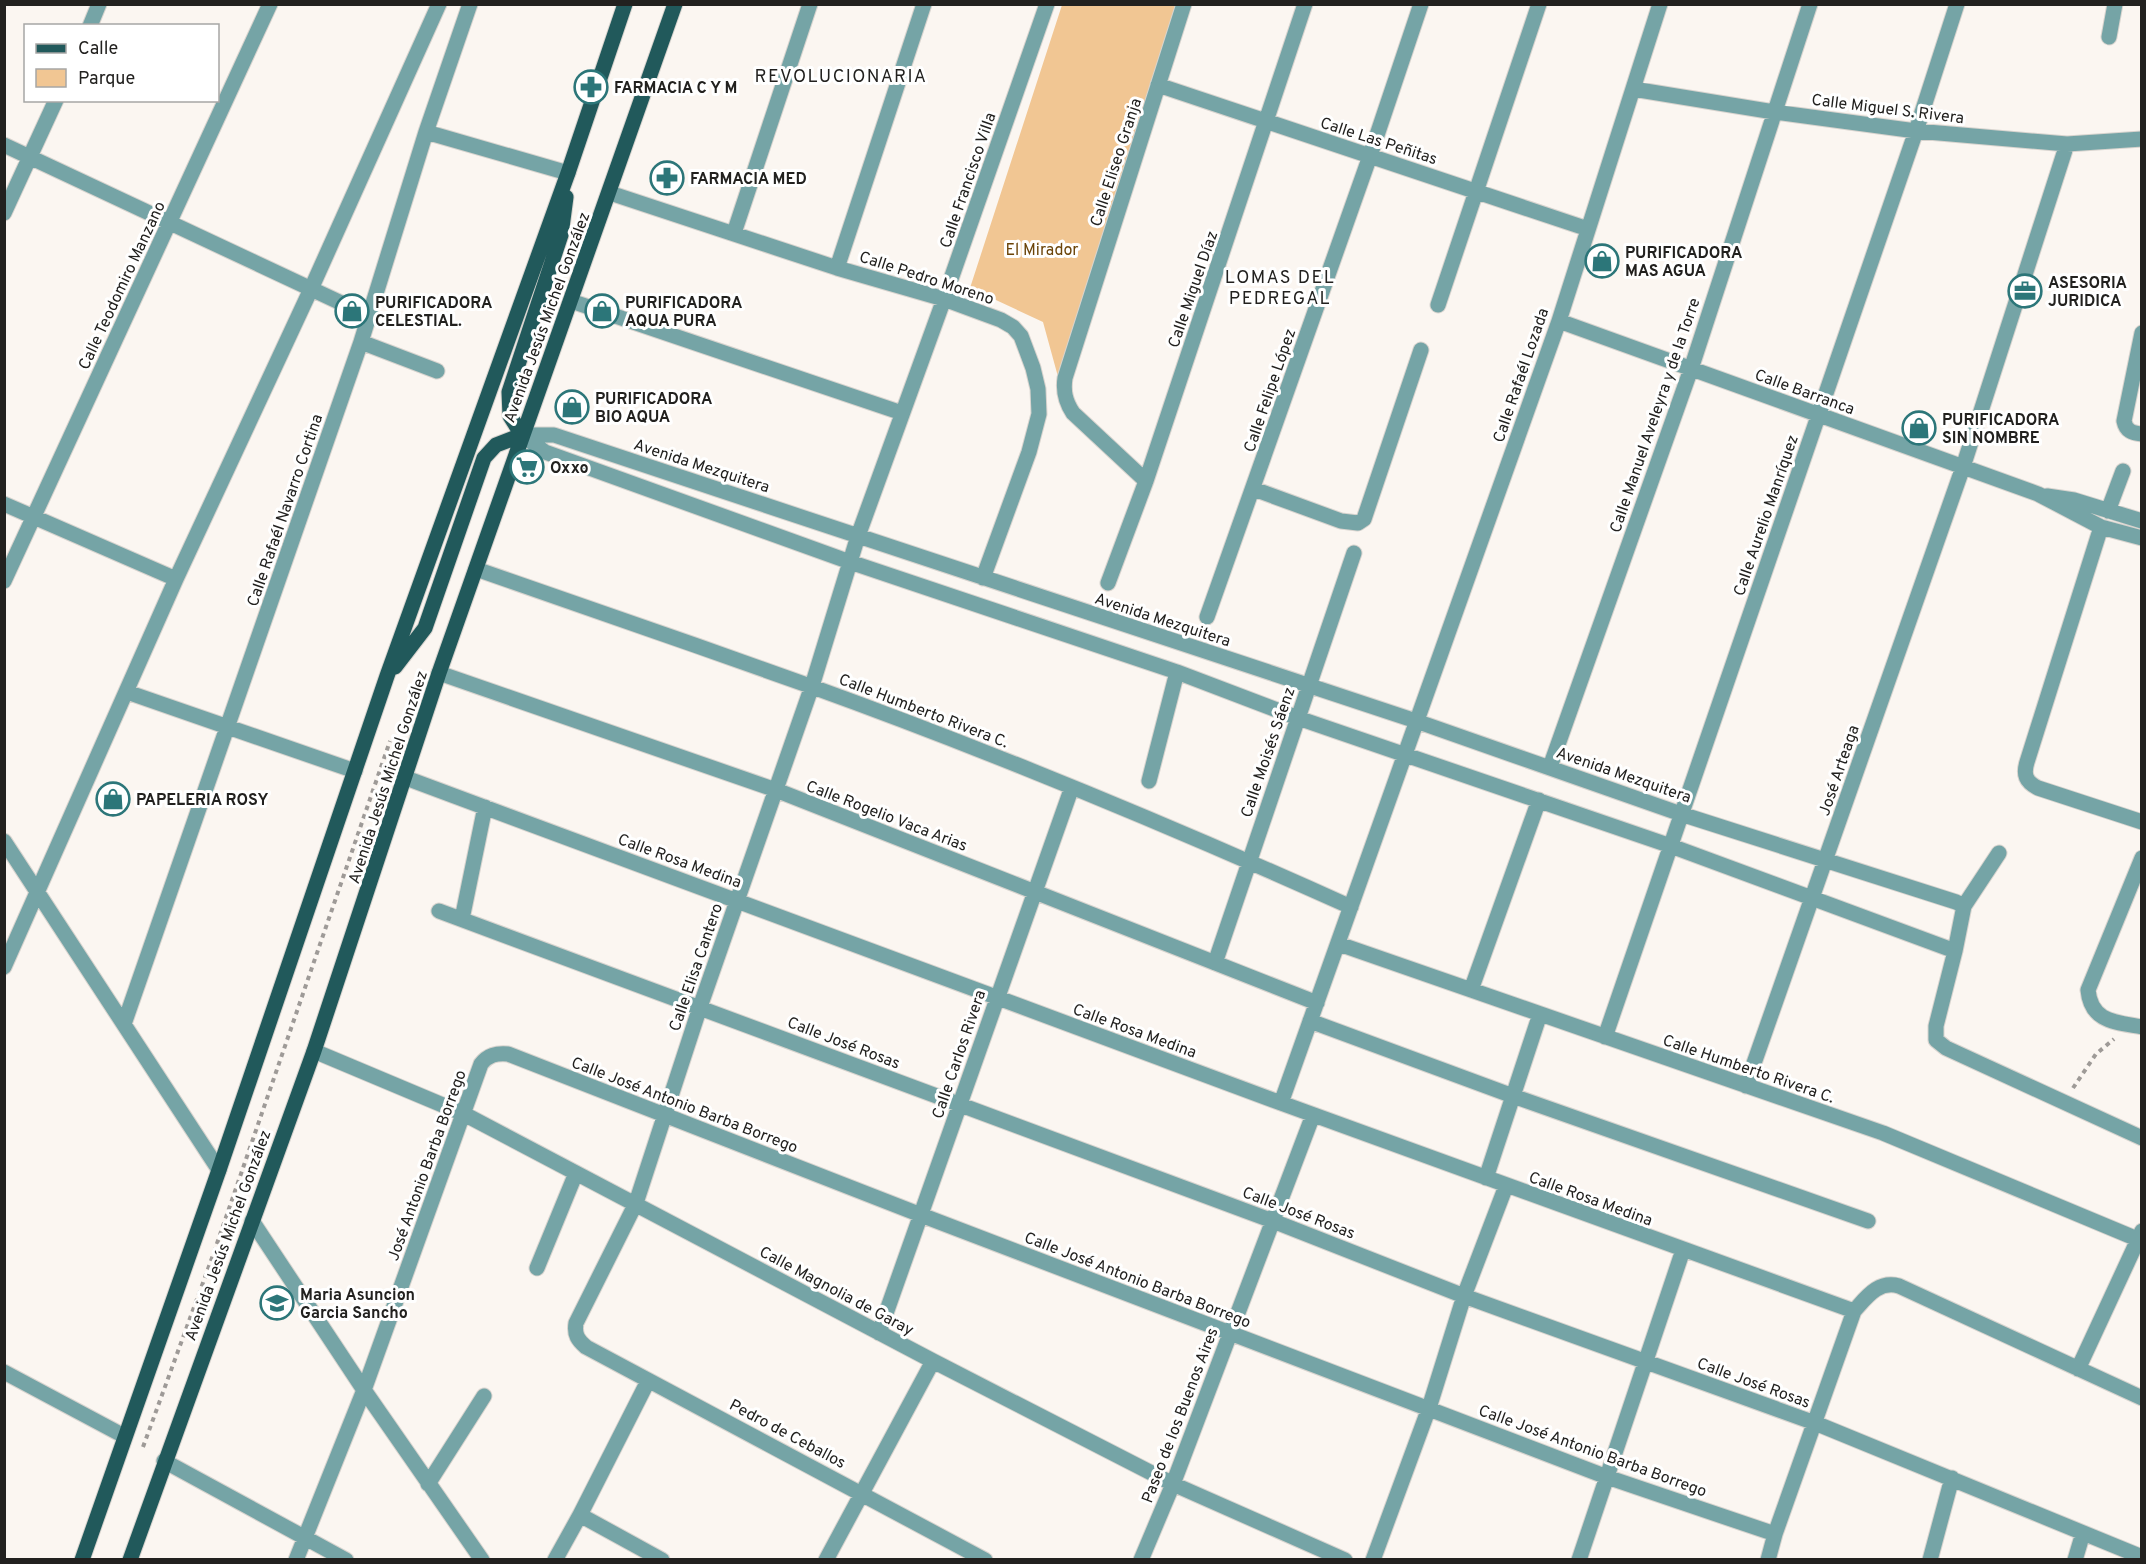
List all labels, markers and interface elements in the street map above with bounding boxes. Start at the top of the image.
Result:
legend [24,24,219,102]
text: Calle [78,38,118,61]
district label: REVOLUCIONARIA [755,66,927,89]
text: Parque [78,68,135,91]
pharmacy icon: FARMACIA C Y M [573,69,609,105]
place label: FARMACIA C Y M [614,79,737,99]
street label: Calle Miguel S. Rivera [1810,91,1965,129]
street label: Calle Eliseo Granja [1087,96,1147,229]
street label: Calle Francisco Villa [936,110,1001,251]
street label: Calle Las Peñitas [1317,114,1439,170]
pharmacy icon: FARMACIA MED [649,160,685,196]
place label: FARMACIA MED [690,170,807,190]
street label: Calle Teodomiro Manzano [75,198,171,373]
street label: Avenida Jesús Michel González [500,210,595,426]
street label: Calle Miguel Díaz [1165,229,1223,351]
park label: El Mirador [1005,241,1079,261]
shop icon: PURIFICADORA MAS AGUA [1584,243,1620,279]
place label: PURIFICADORA MAS AGUA [1625,244,1743,282]
street label: Calle Pedro Moreno [856,248,996,310]
district label: LOMAS DEL PEDREGAL [1225,267,1335,311]
office icon: ASESORIA JURIDICA [2007,273,2043,309]
place label: ASESORIA JURIDICA [2048,274,2127,312]
shop icon: PURIFICADORA CELESTIAL. [334,293,370,329]
shop icon: PURIFICADORA AQUA PURA [584,293,620,329]
place label: PURIFICADORA CELESTIAL. [375,294,493,332]
place label: PURIFICADORA AQUA PURA [625,294,743,332]
street label: Calle Manuel Aveleyra y de la Torre [1606,296,1706,536]
street label: Calle Rafaél Lozada [1490,306,1554,445]
street label: Calle Felipe López [1240,326,1301,455]
street label: Calle Barranca [1752,366,1857,420]
shop icon: PURIFICADORA BIO AQUA [554,389,590,425]
place label: PURIFICADORA BIO AQUA [595,390,713,428]
shop icon: PURIFICADORA SIN NOMBRE [1901,410,1937,446]
place label: PURIFICADORA SIN NOMBRE [1942,411,2060,449]
street label: Calle Rafaél Navarro Cortina [243,412,328,610]
street label: Calle Aurelio Manríquez [1730,432,1804,599]
street label: Avenida Mezquitera [631,436,772,498]
supermarket icon: Oxxo [509,449,545,485]
place label: Oxxo [550,459,589,479]
street label: Avenida Mezquitera [1092,590,1233,652]
street label: Avenida Jesús Michel González [345,669,433,887]
street label: Calle Humberto Rivera C. [836,670,1011,753]
street label: Calle Moisés Sáenz [1237,685,1301,820]
street label: José Arteaga [1815,723,1865,819]
street label: Avenida Mezquitera [1553,743,1694,808]
street label: Calle Rogelio Vaca Arias [803,777,970,857]
shop icon: PAPELERIA ROSY [95,781,131,817]
place label: PAPELERIA ROSY [136,791,268,811]
street label: Calle Rosa Medina [615,830,744,894]
street label: Calle Elisa Cantero [666,901,728,1034]
street label: Calle Carlos Rivera [928,988,991,1122]
street label: Calle Rosa Medina [1070,1000,1199,1064]
street label: Calle José Rosas [784,1013,902,1075]
street label: Calle Humberto Rivera C. [1660,1031,1837,1109]
street label: Calle José Antonio Barba Borrego [568,1053,801,1158]
street label: José Antonio Barba Borrego [384,1067,472,1264]
street label: Avenida Jesús Michel González [181,1128,276,1344]
street label: Calle Rosa Medina [1526,1168,1655,1232]
street label: Calle José Rosas [1239,1183,1357,1245]
street label: Calle José Antonio Barba Borrego [1021,1228,1254,1333]
street label: Calle Magnolia de Garay [755,1243,917,1341]
school or university icon: Maria Asuncion Garcia Sancho [259,1285,295,1321]
place label: Maria Asuncion Garcia Sancho [300,1286,415,1324]
street label: Paseo de los Buenos Aires [1138,1325,1224,1506]
street label: Calle José Rosas [1694,1354,1813,1414]
street label: Pedro de Ceballos [725,1396,849,1474]
street label: Calle José Antonio Barba Borrego [1476,1401,1709,1503]

